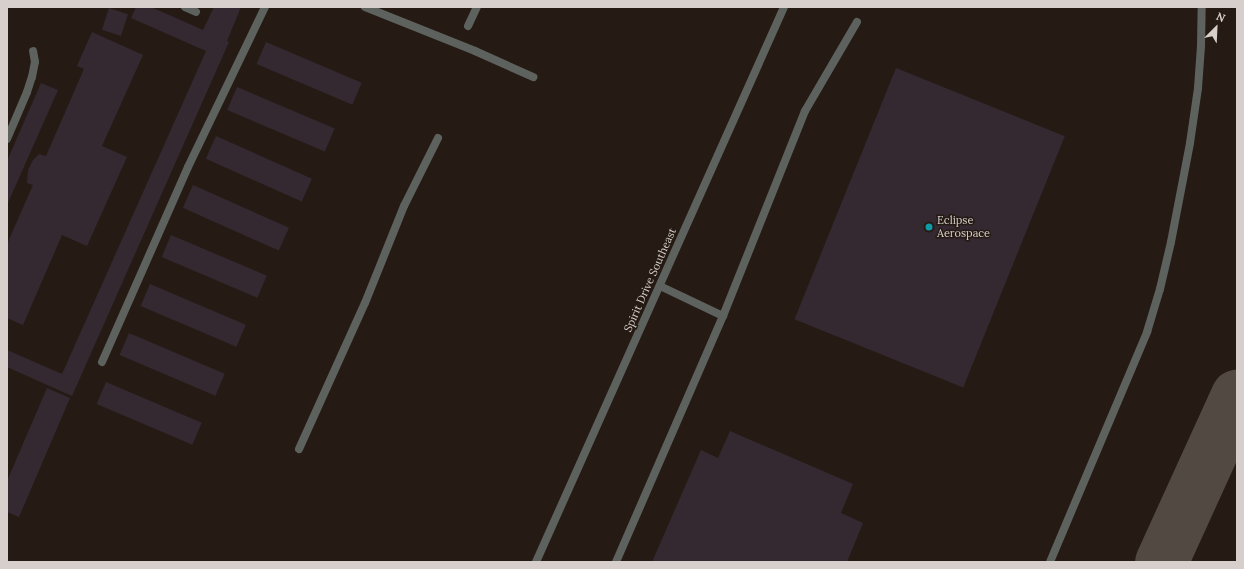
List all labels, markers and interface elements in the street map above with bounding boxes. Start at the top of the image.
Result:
north arrow [1196,8,1236,48]
text: N [1214,9,1228,25]
place label: Eclipse Aerospace [937,214,990,240]
marker: Eclipse Aerospace [924,222,934,232]
street label: Spirit Drive Southeast [621,226,679,334]

